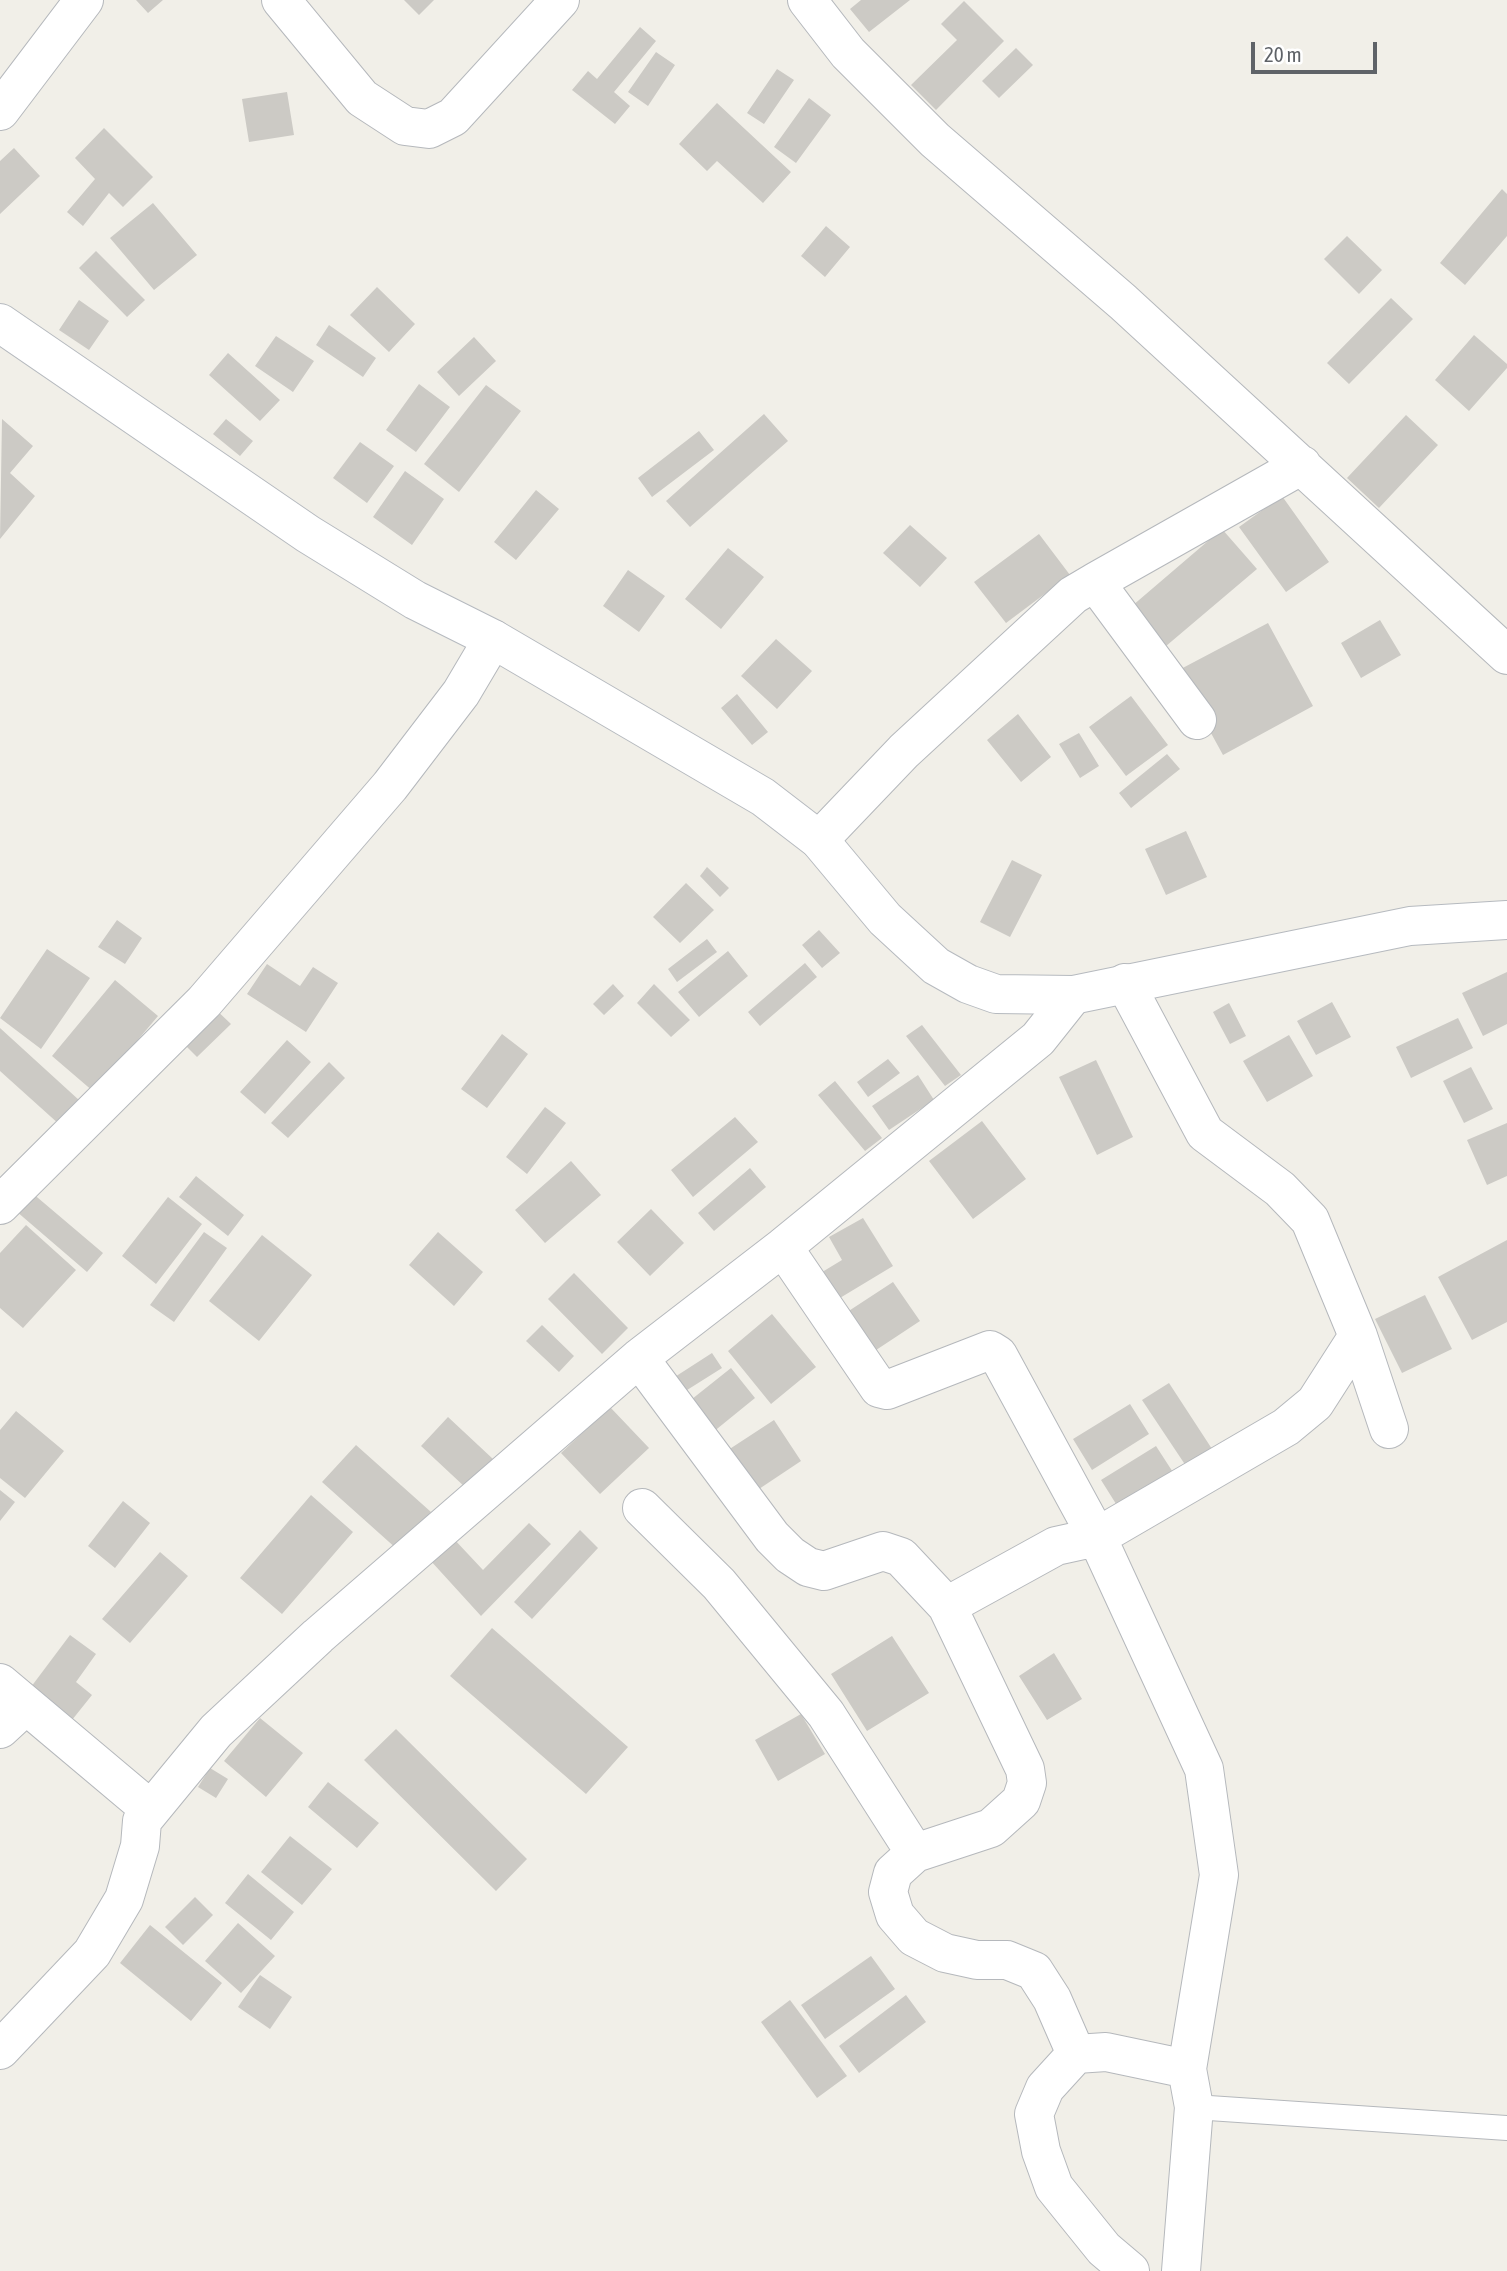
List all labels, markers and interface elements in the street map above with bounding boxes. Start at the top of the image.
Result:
scale bar [1255,28,1381,72]
text: 20 m [1264,42,1302,66]

